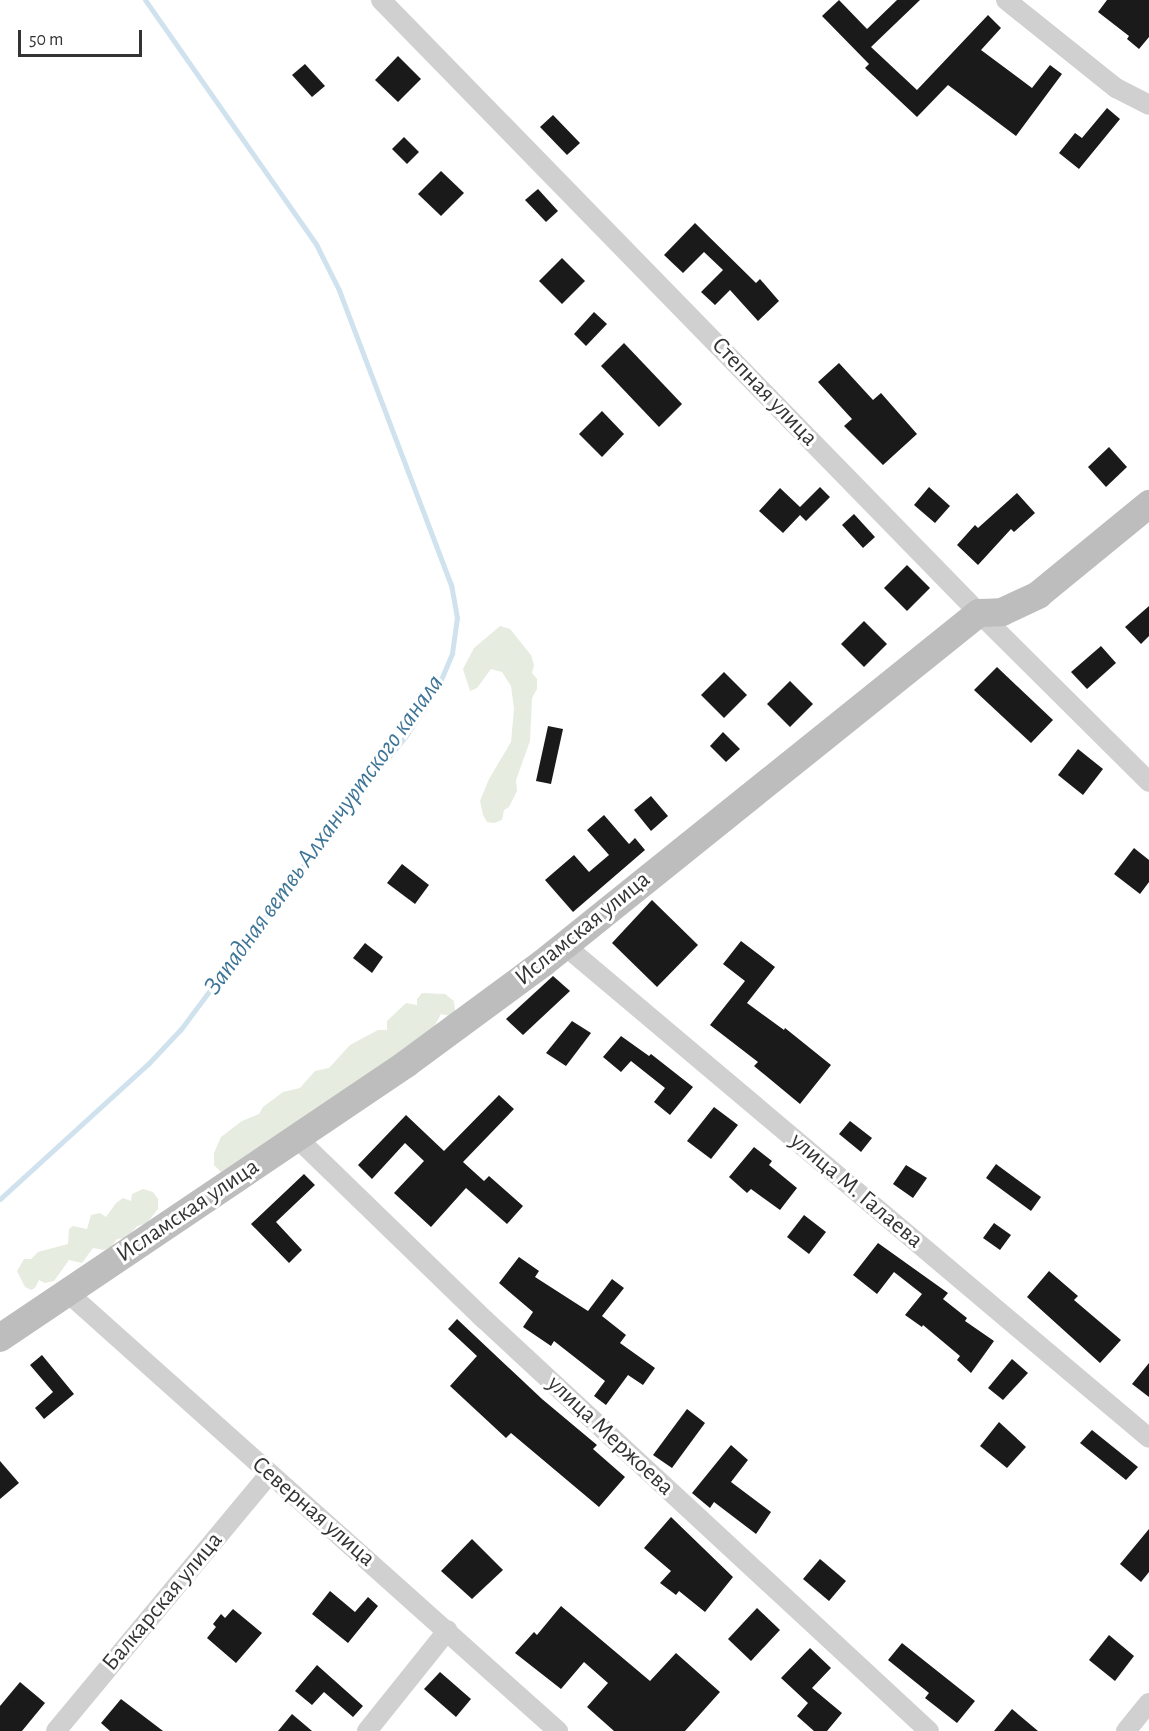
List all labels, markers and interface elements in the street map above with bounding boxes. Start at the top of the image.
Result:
scale bar [21,18,146,56]
text: 50 m [29,31,63,49]
street label: Степная улица [705,331,823,453]
water label: Западная ветвь Алханчуртского канала [197,669,451,1001]
street label: Исламская улица [509,866,657,992]
street label: улица М. Галаева [784,1127,928,1255]
street label: Исламская улица [111,1153,265,1269]
street label: улица Мержоева [541,1370,679,1502]
street label: Северная улица [245,1451,381,1573]
street label: Балкарская улица [97,1527,229,1677]

